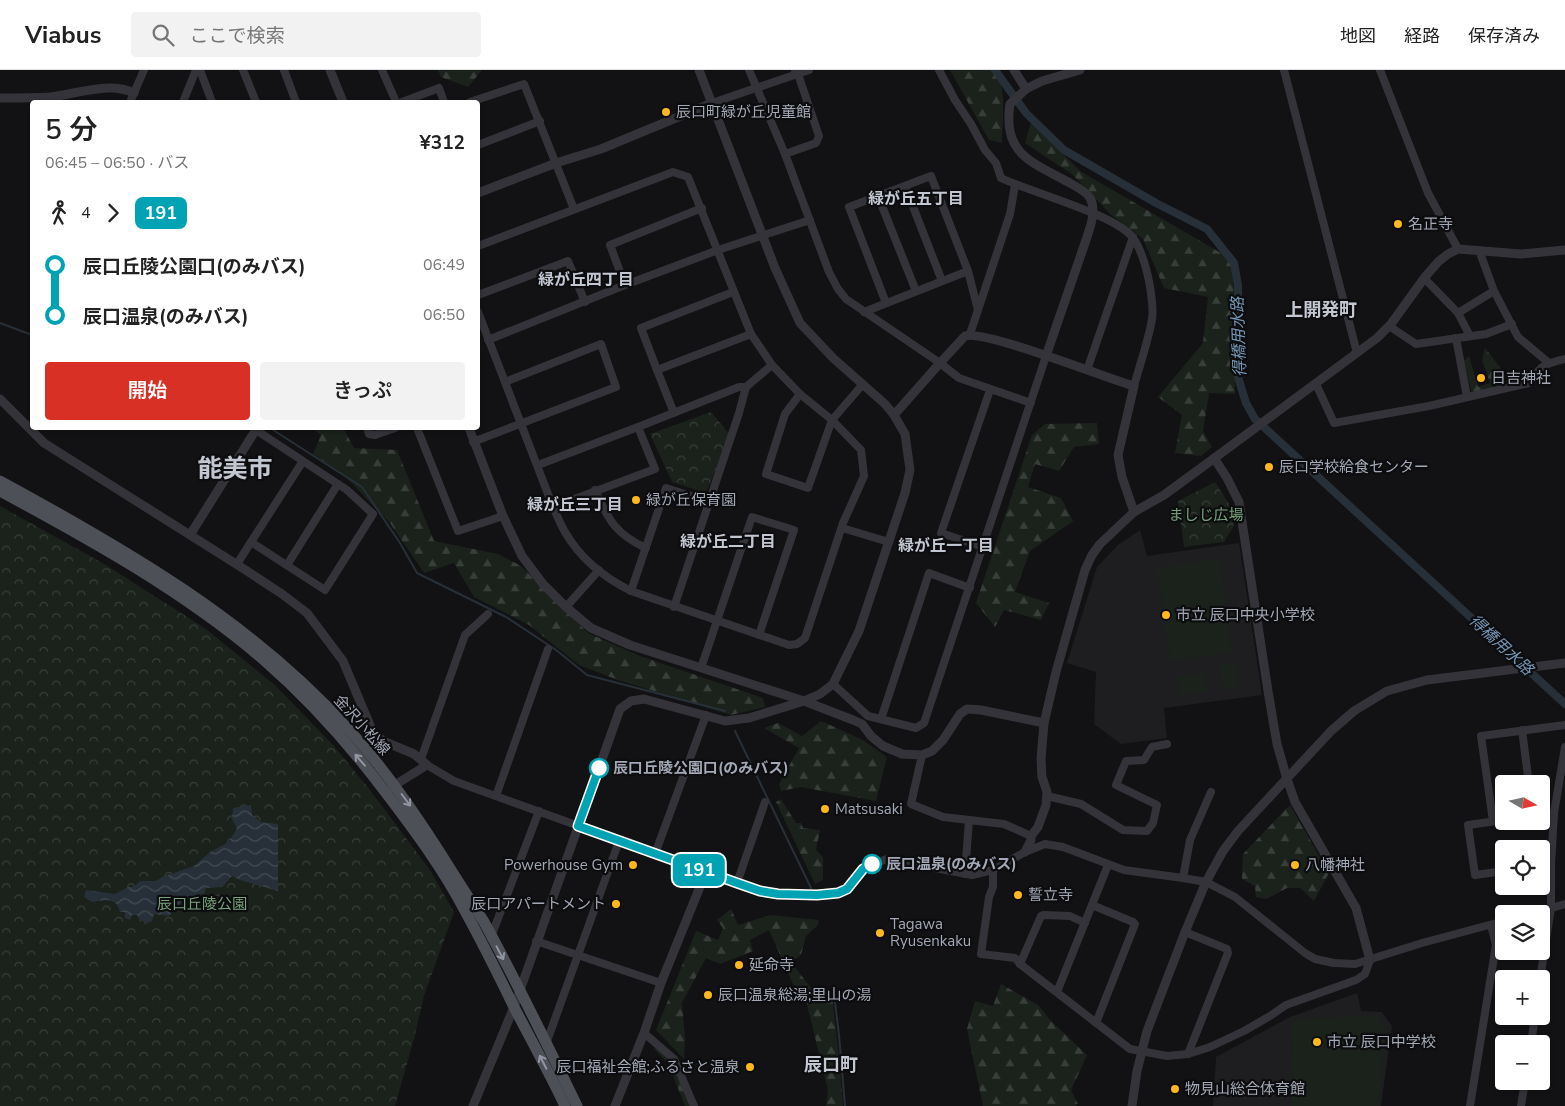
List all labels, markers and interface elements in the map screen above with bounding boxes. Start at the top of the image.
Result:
search box [131,12,481,57]
text: Viabus [25,19,101,51]
icon: search [149,21,177,49]
text: ここで検索 [189,23,284,49]
text: 地図 [1340,24,1376,48]
text: 経路 [1404,24,1440,48]
text: 保存済み [1468,24,1540,48]
place label: 辰口町緑が丘児童館 [676,102,811,122]
marker: 辰口町緑が丘児童館 [660,106,672,118]
text: 5 分 [45,111,97,149]
text: ¥312 [419,130,465,156]
text: 06:45 – 06:50 · バス [45,152,189,174]
district label: 緑が丘五丁目 [868,188,964,210]
icon: walk [45,199,73,227]
icon: forward [99,199,127,227]
text: 191 [145,201,177,225]
text: 4 [81,202,91,224]
place label: 名正寺 [1408,214,1453,234]
marker: 名正寺 [1392,218,1404,230]
text: 辰口丘陵公園口(のみバス) [83,254,306,280]
text: 06:49 [423,254,465,276]
district label: 緑が丘四丁目 [538,269,634,291]
water label: 得橋用水路 [1227,295,1251,377]
district label: 上開発町 [1285,298,1357,322]
text: 辰口温泉(のみバス) [83,304,249,330]
text: 06:50 [423,304,465,326]
button: 開始 [45,362,250,420]
button: きっぷ [260,362,465,420]
place label: 日吉神社 [1491,368,1551,388]
marker: 日吉神社 [1475,372,1487,384]
district label: 能美市 [197,452,273,486]
place label: 辰口学校給食センター [1279,457,1429,477]
marker: 辰口学校給食センター [1263,461,1275,473]
place label: 緑が丘保育園 [646,490,736,510]
district label: 緑が丘三丁目 [527,494,623,516]
marker: 緑が丘保育園 [630,494,642,506]
park label: ましじ広場 [1168,505,1244,525]
district label: 緑が丘二丁目 [680,531,776,553]
district label: 緑が丘一丁目 [898,535,994,557]
place label: 市立 辰口中央小学校 [1176,605,1315,625]
marker: 市立 辰口中央小学校 [1160,609,1172,621]
water label: 得橋用水路 [1464,610,1539,682]
street label: 金沢小松線 [329,690,395,760]
one-way arrow [355,753,366,766]
marker: 辰口丘陵公園口(のみバス) [589,758,609,778]
place label: 辰口丘陵公園口(のみバス) [613,758,789,778]
north arrow [1495,775,1550,830]
map controls [1495,775,1550,1090]
one-way arrow [400,793,411,806]
place label: Matsusaki [835,799,903,819]
marker: Matsusaki [819,803,831,815]
button: locate [1495,840,1550,895]
line badge: 191 [670,854,728,886]
marker: 辰口温泉(のみバス) [862,854,882,874]
place label: 辰口温泉(のみバス) [886,854,1017,874]
place label: Powerhouse Gym [504,855,623,875]
place label: 八幡神社 [1305,855,1365,875]
text: 191 [683,858,715,882]
marker: Powerhouse Gym [627,859,639,871]
marker: 八幡神社 [1289,859,1301,871]
place label: 誓立寺 [1028,885,1073,905]
marker: 誓立寺 [1012,889,1024,901]
park label: 辰口丘陵公園 [157,894,247,914]
place label: 辰口アパートメント [471,894,606,914]
marker: 辰口アパートメント [610,898,622,910]
button: layers [1495,905,1550,960]
place label: Tagawa Ryusenkaku [890,914,971,951]
marker: Tagawa Ryusenkaku [874,927,886,939]
one-way arrow [495,946,505,961]
place label: 延命寺 [749,955,794,975]
marker: 延命寺 [733,959,745,971]
button: + [1495,970,1550,1025]
place label: 辰口温泉総湯;里山の湯 [718,985,871,1005]
marker: 辰口温泉総湯;里山の湯 [702,989,714,1001]
place label: 市立 辰口中学校 [1327,1032,1436,1052]
button: − [1495,1035,1550,1090]
marker: 市立 辰口中学校 [1311,1036,1323,1048]
district label: 辰口町 [804,1053,858,1077]
one-way arrow [538,1055,548,1070]
place label: 辰口福祉会館;ふるさと温泉 [557,1057,740,1077]
marker: 辰口福祉会館;ふるさと温泉 [744,1061,756,1073]
place label: 物見山総合体育館 [1185,1079,1305,1099]
marker: 物見山総合体育館 [1169,1083,1181,1095]

